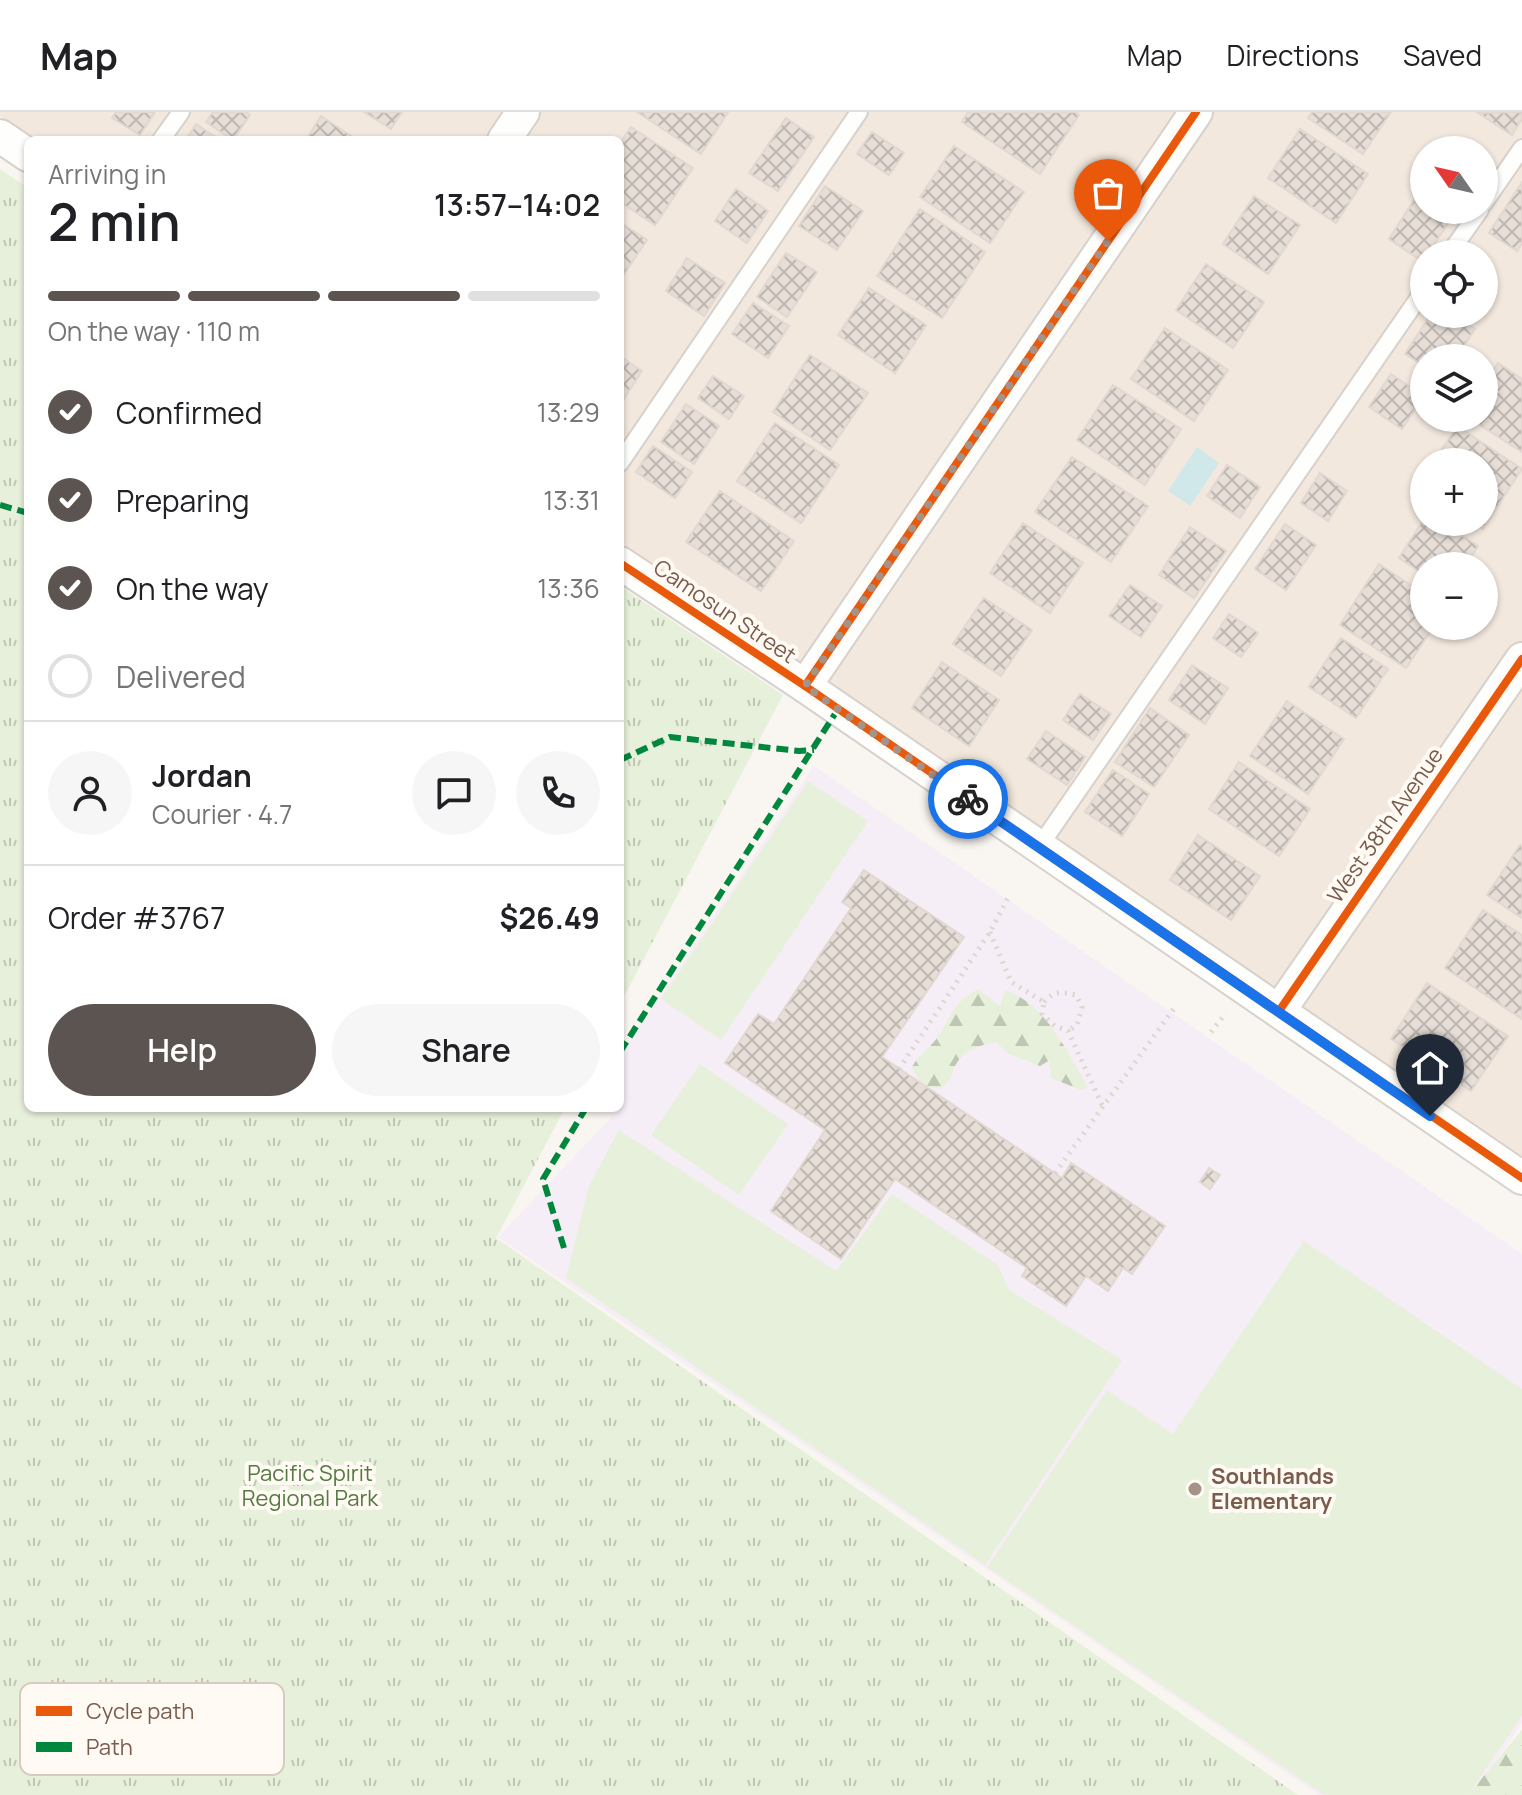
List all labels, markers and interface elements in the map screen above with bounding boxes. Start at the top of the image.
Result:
text: Map [40,29,118,81]
text: Map [1127,36,1182,74]
text: Directions [1226,36,1359,74]
text: Saved [1403,36,1482,74]
north arrow [1410,136,1498,224]
map controls [1410,136,1498,640]
text: Arriving in [48,156,166,192]
pin [1074,159,1142,241]
icon: bag [1086,171,1130,215]
text: 13:57–14:02 [434,184,600,225]
text: 2 min [48,186,181,257]
button: locate [1410,240,1498,328]
text: On the way · 110 m [48,313,260,349]
button: layers [1410,344,1498,432]
icon: check [48,390,92,434]
text: Confirmed [116,392,263,433]
text: 13:29 [537,394,600,430]
button: + [1410,448,1498,536]
icon: check [48,478,92,522]
text: Preparing [116,480,250,521]
text: 13:31 [543,482,600,518]
street label: Camosun Street [648,552,802,670]
button: − [1410,552,1498,640]
icon: check [48,566,92,610]
text: On the way [116,568,269,609]
text: 13:36 [537,570,600,606]
text: Delivered [116,656,246,697]
street label: West 38th Avenue [1320,741,1450,909]
button: person [48,751,132,835]
button: chat [412,751,496,835]
button: phone [516,751,600,835]
text: Jordan [152,755,252,796]
courier [928,759,1008,839]
icon: bike [946,777,990,821]
text: Courier · 4.7 [152,796,292,832]
text: Order #3767 [48,897,225,938]
text: $26.49 [499,897,600,938]
button: Help [48,1004,316,1096]
button: Share [332,1004,600,1096]
pin [1396,1034,1464,1116]
icon: home [1408,1046,1452,1090]
park label: Pacific Spirit Regional Park [242,1458,379,1513]
place label: Southlands Elementary [1211,1461,1334,1516]
marker: Southlands Elementary [1186,1480,1204,1498]
legend [20,1683,284,1775]
text: Cycle path [86,1696,194,1726]
text: Path [86,1732,133,1762]

